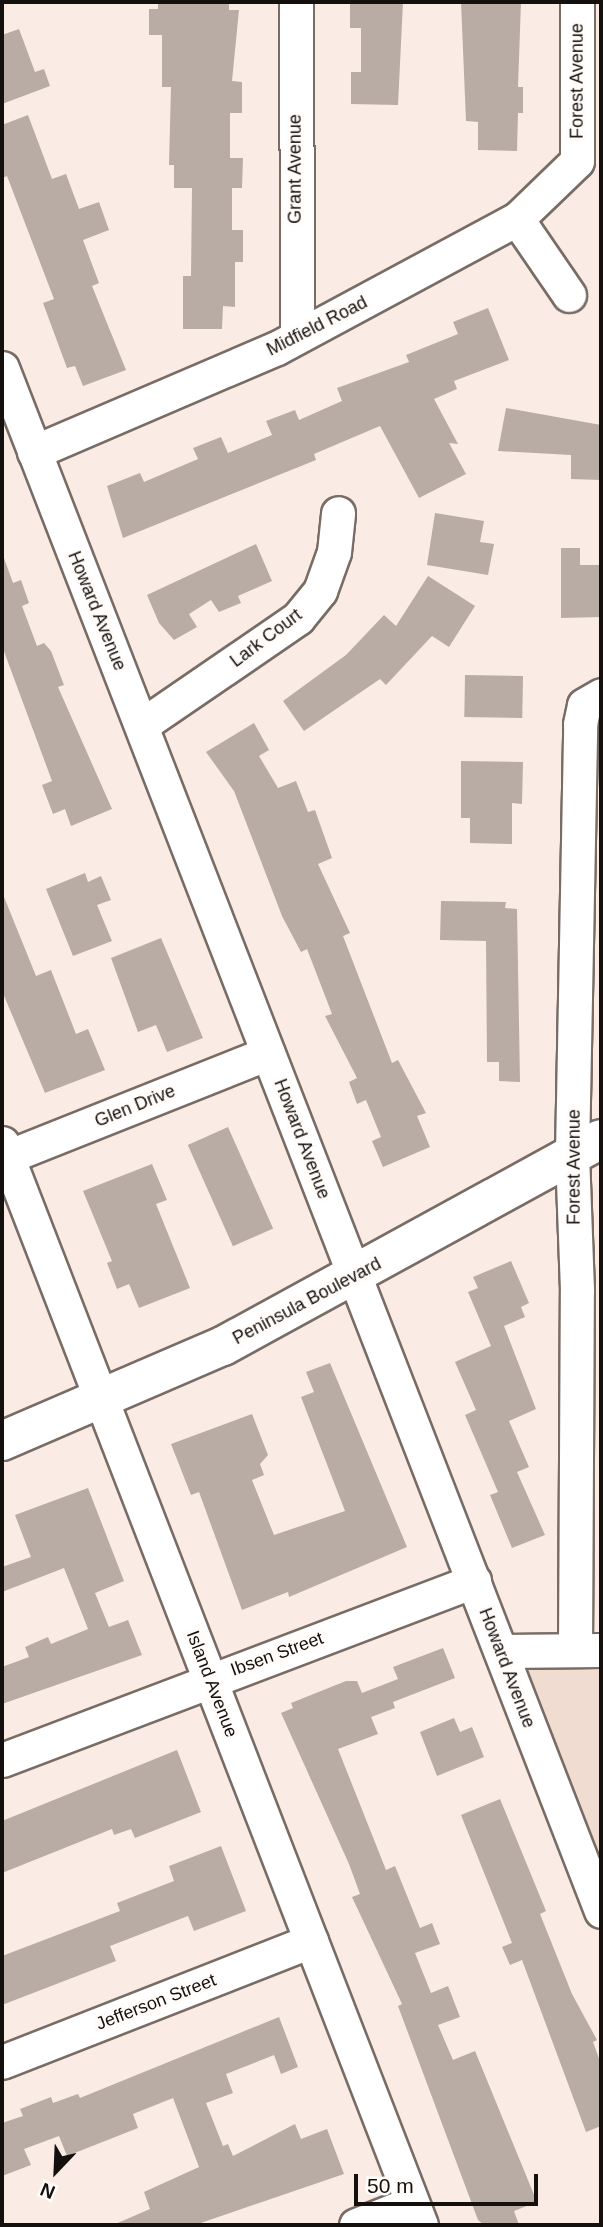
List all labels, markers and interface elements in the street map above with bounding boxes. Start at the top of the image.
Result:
street label: Forest Avenue [566,23,588,139]
street label: Grant Avenue [284,114,306,224]
street label: Midfield Road [263,291,371,361]
street label: Howard Avenue [63,548,131,674]
street label: Lark Court [226,604,306,672]
street label: Howard Avenue [269,1075,335,1203]
street label: Glen Drive [92,1080,178,1132]
street label: Forest Avenue [563,1109,585,1225]
street label: Peninsula Boulevard [229,1253,385,1349]
street label: Howard Avenue [474,1604,540,1732]
street label: Island Avenue [182,1627,242,1741]
street label: Ibsen Street [228,1627,326,1681]
street label: Jefferson Street [93,1969,219,2035]
north arrow [21,2136,91,2206]
scale bar [358,2160,542,2204]
text: 50 m [367,2174,414,2197]
text: N [37,2178,58,2203]

